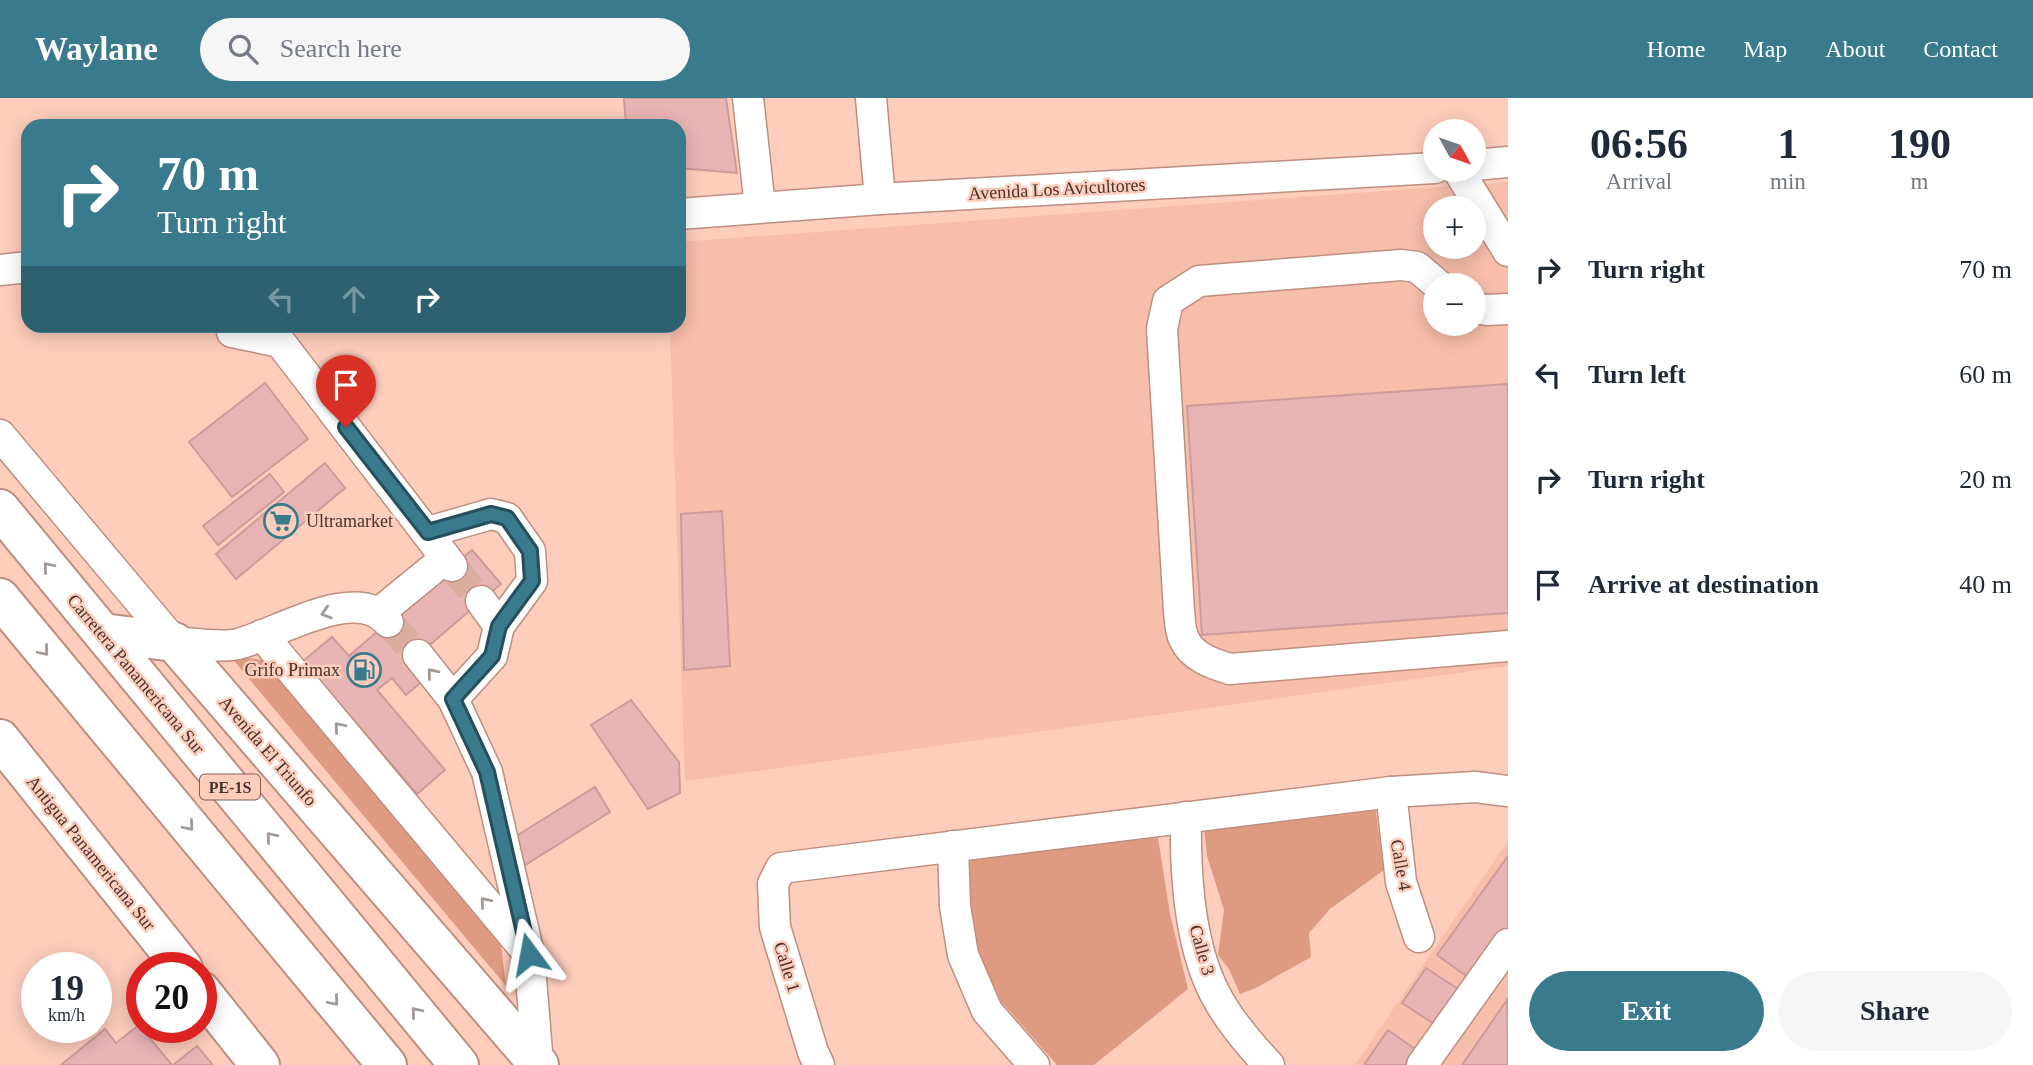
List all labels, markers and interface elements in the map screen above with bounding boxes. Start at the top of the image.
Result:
search box [200,18,690,81]
icon: search [224,30,262,68]
text: Waylane [35,31,158,67]
text: Search here [280,34,402,63]
text: Home [1647,36,1705,62]
text: Map [1743,36,1787,62]
text: About [1825,36,1885,62]
text: Contact [1923,36,1998,62]
north arrow [1423,119,1486,182]
map controls [1423,119,1486,336]
text: 06:56 [1590,121,1688,167]
text: 1 [1777,121,1798,167]
text: 190 [1888,121,1951,167]
text: 70 m [157,146,259,201]
icon: right [42,147,133,238]
text: Arrival [1606,169,1672,194]
text: min [1770,169,1806,194]
text: m [1910,169,1928,194]
street label: Avenida Los Avicultores [968,174,1146,204]
button: + [1423,196,1486,259]
text: Turn right [157,204,287,240]
icon: right [1529,251,1567,289]
text: Turn right [1588,255,1705,284]
text: 70 m [1959,255,2012,284]
button: − [1423,273,1486,336]
icon: left [262,280,300,318]
icon: ahead [335,280,373,318]
icon: right [408,280,446,318]
pin [316,355,376,427]
icon: left [1529,356,1567,394]
text: Turn left [1588,360,1686,389]
text: 60 m [1959,360,2012,389]
icon: arrive [327,366,365,404]
icon: right [1529,461,1567,499]
text: Turn right [1588,465,1705,494]
text: 20 m [1959,465,2012,494]
supermarket icon: Ultramarket [262,502,300,540]
place label: Ultramarket [306,511,393,531]
one-way arrow [44,563,56,576]
icon: arrive [1529,566,1567,604]
text: Arrive at destination [1588,570,1819,599]
text: 40 m [1959,570,2012,599]
street label: Carretera Panamericana Sur [63,590,209,758]
one-way arrow [320,604,332,619]
one-way arrow [35,643,48,656]
fuel station icon: Grifo Primax [345,651,383,689]
place label: Grifo Primax [245,660,340,680]
one-way arrow [428,669,440,682]
street label: Avenida El Triunfo [215,692,321,810]
one-way arrow [335,723,347,736]
street label: Antigua Panamericana Sur [23,772,159,934]
road number: PE-1S [200,774,260,800]
one-way arrow [181,818,193,831]
one-way arrow [267,832,279,845]
street label: Calle 4 [1387,838,1415,892]
one-way arrow [481,897,493,910]
position arrow [492,917,566,991]
street label: Calle 3 [1185,922,1219,978]
street label: Calle 1 [770,939,804,995]
speed limit sign: 20 [126,952,217,1043]
text: 19 [49,969,84,1008]
button: Exit [1529,971,1764,1051]
button: Share [1778,971,2012,1051]
one-way arrow [326,993,338,1006]
text: km/h [48,1005,85,1025]
one-way arrow [412,1008,424,1021]

